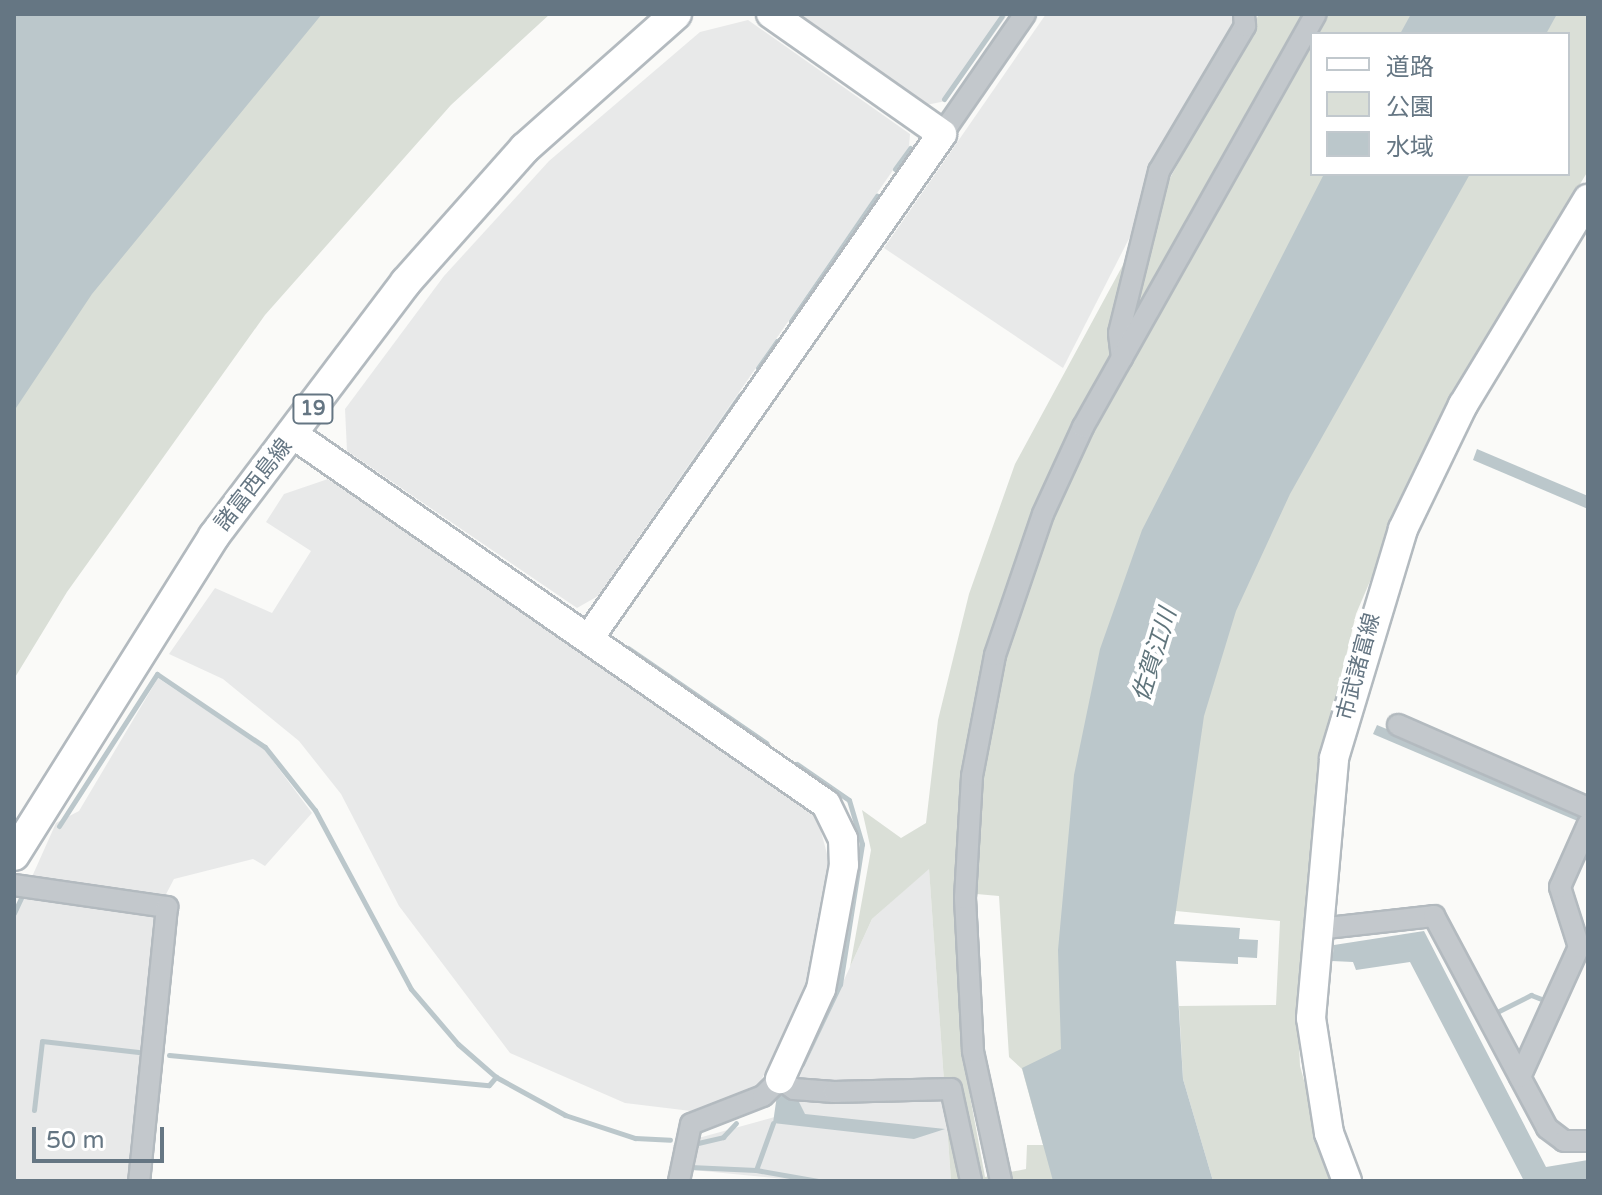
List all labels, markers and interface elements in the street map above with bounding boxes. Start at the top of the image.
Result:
legend [1310,32,1570,176]
text: 道路 [1386,53,1434,82]
text: 公園 [1386,93,1434,122]
text: 水域 [1386,133,1434,162]
road number: 19 [291,393,335,425]
street label: 諸富西島線 [210,434,298,536]
water label: 佐賀江川 [1127,605,1183,705]
street label: 市武諸富線 [1332,610,1386,724]
scale bar [36,1111,168,1161]
text: 50 m [46,1126,104,1155]

